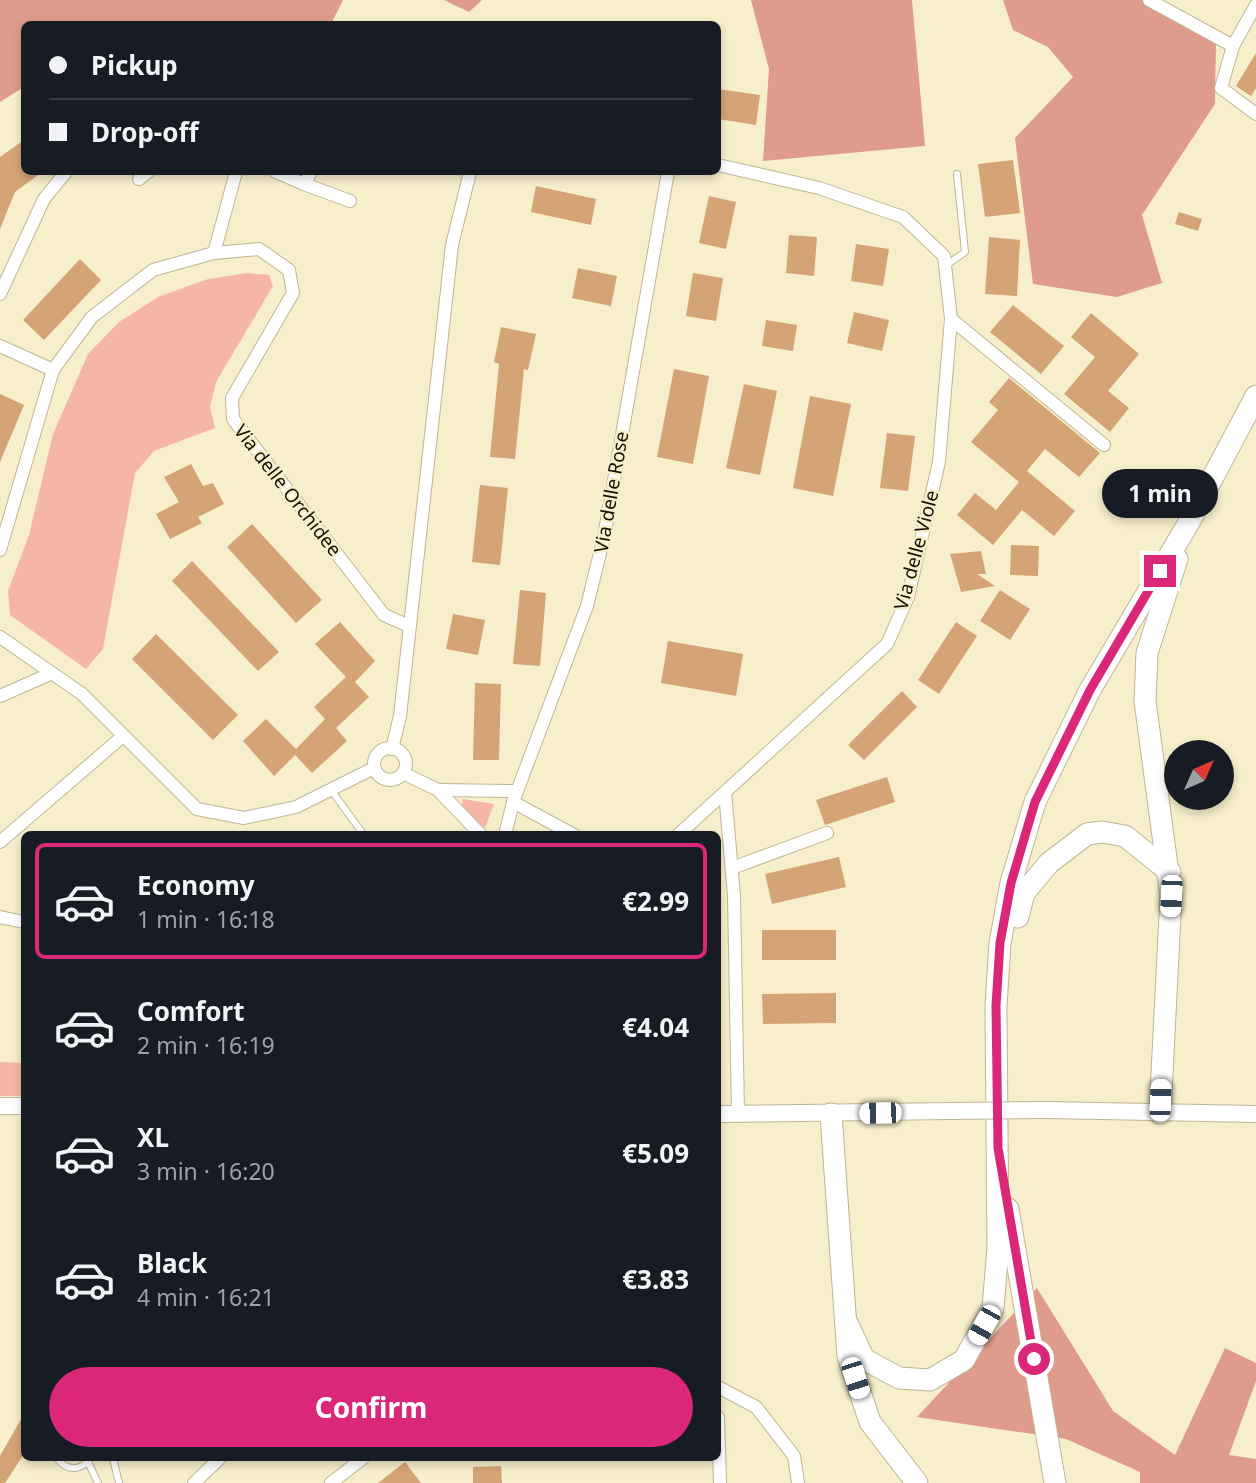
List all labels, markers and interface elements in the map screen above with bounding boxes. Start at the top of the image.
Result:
text: Pickup [91,47,178,83]
text: Drop-off [91,114,198,150]
street label: Via delle Orchidee [228,419,348,561]
street label: Via delle Rose [588,429,634,555]
callout: 1 min [1102,470,1218,518]
text: 1 min [1128,477,1192,509]
street label: Via delle Viole [888,487,944,613]
route end [1144,555,1176,587]
north arrow [1164,740,1234,810]
map controls [1164,740,1234,810]
text: Economy [137,867,255,903]
icon: car [53,870,116,933]
car [1160,874,1183,918]
text: €2.99 [622,883,689,919]
text: 1 min · 16:18 [137,903,275,935]
text: Comfort [137,993,245,1029]
icon: car [53,996,116,1059]
text: €4.04 [622,1009,689,1045]
text: 2 min · 16:19 [137,1029,275,1061]
car [1149,1079,1172,1121]
car [859,1102,902,1124]
text: XL [137,1119,169,1155]
icon: car [53,1122,116,1185]
text: €5.09 [622,1135,689,1171]
text: 3 min · 16:20 [137,1155,275,1187]
text: Black [137,1245,207,1281]
icon: car [53,1248,116,1311]
text: €3.83 [622,1261,689,1297]
text: 4 min · 16:21 [137,1281,275,1313]
car [965,1302,1004,1348]
route start [1018,1343,1050,1375]
car [839,1355,872,1401]
button: Confirm [49,1367,693,1447]

